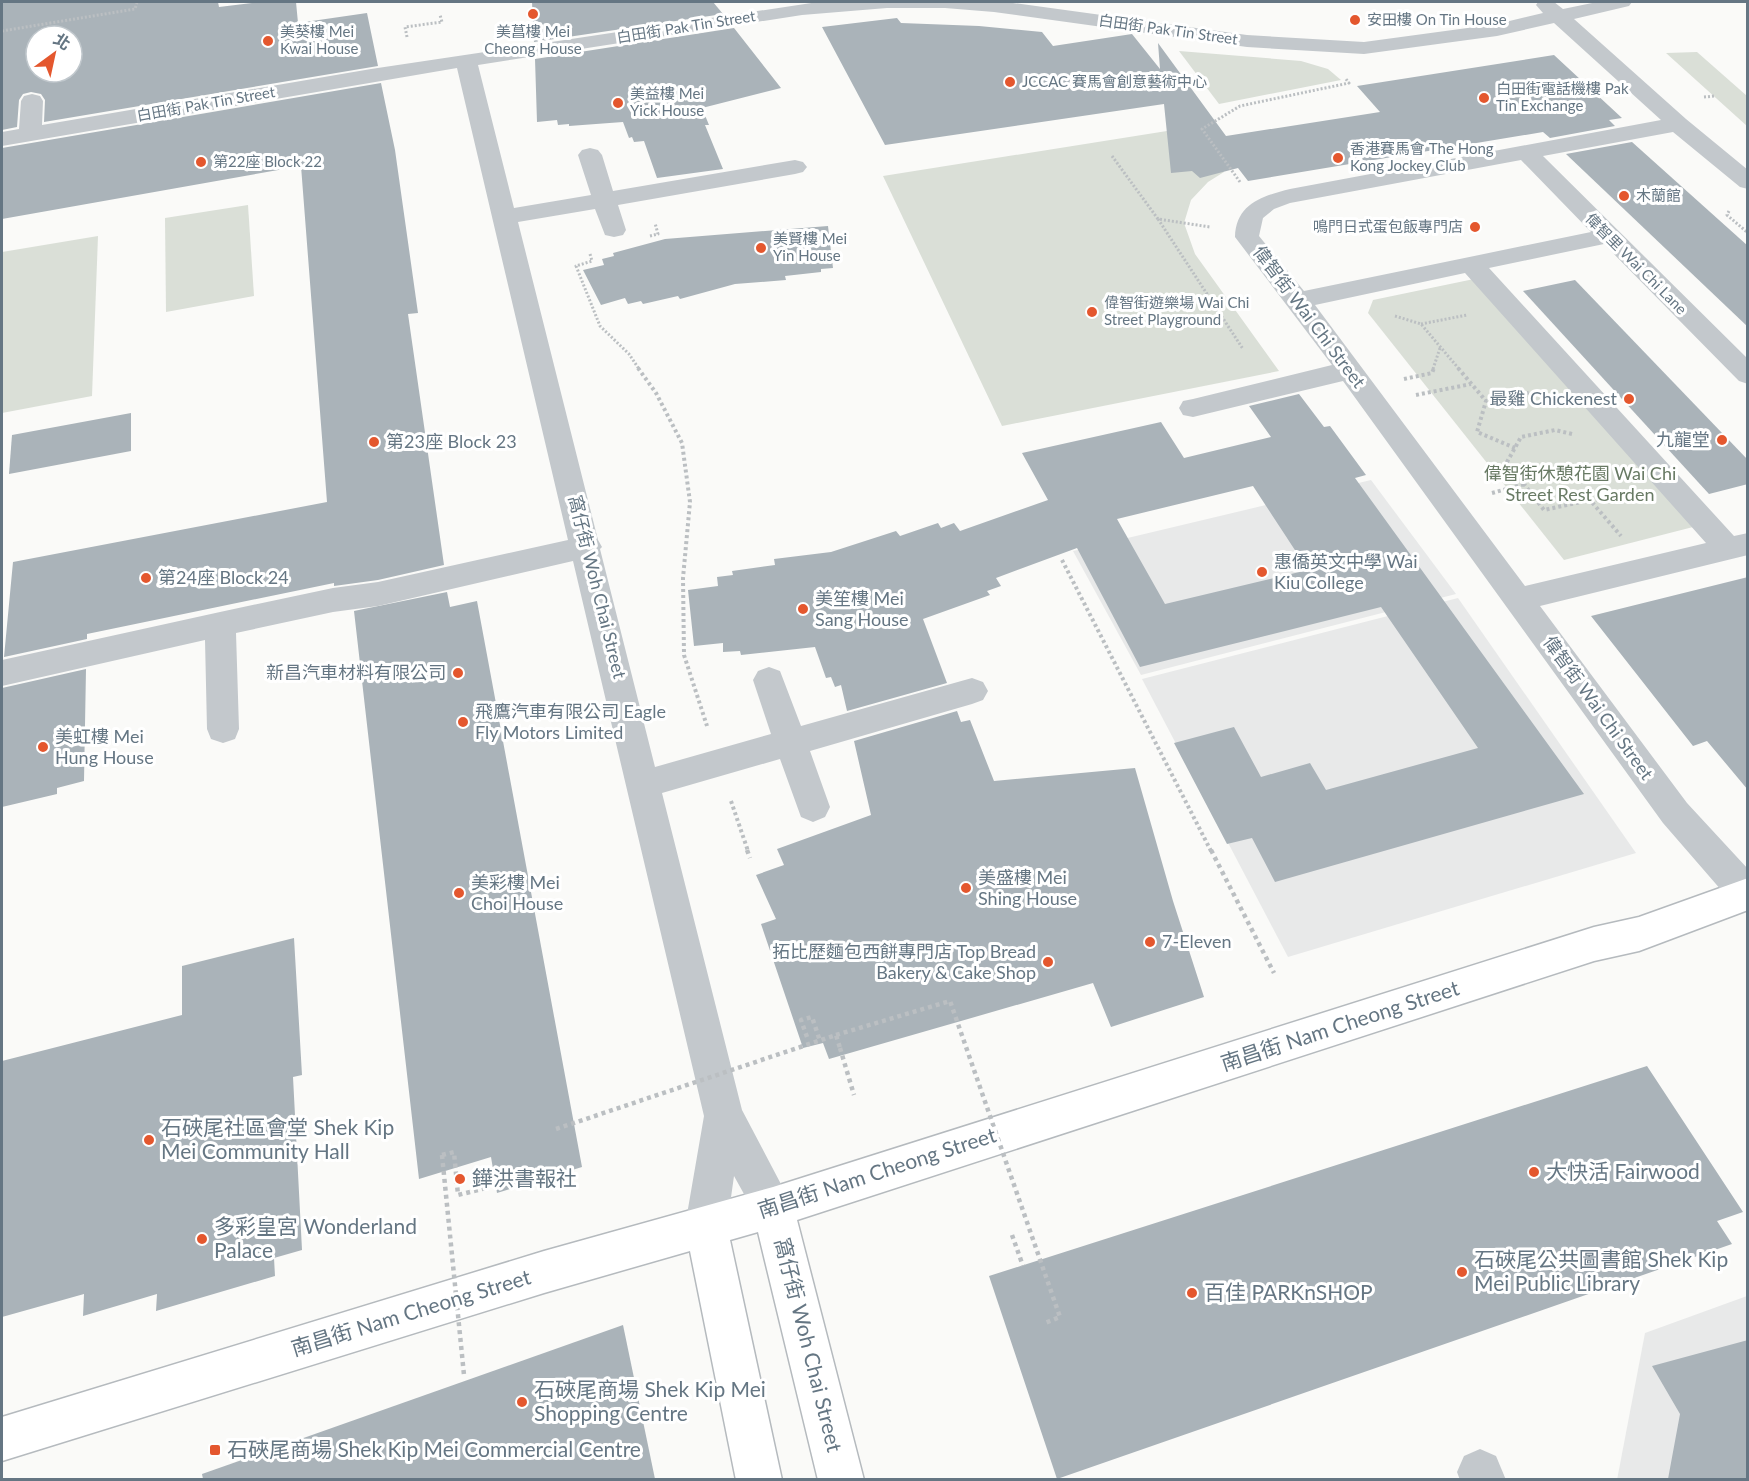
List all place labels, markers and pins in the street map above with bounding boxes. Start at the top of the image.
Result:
marker: 美菖樓 Mei Cheong House [526,7,540,21]
place label: 安田樓 On Tin House [1367,10,1507,28]
marker: 安田樓 On Tin House [1348,13,1362,27]
place label: 美葵樓 Mei Kwai House [280,22,359,57]
place label: 美菖樓 Mei Cheong House [484,22,582,57]
marker: 美葵樓 Mei Kwai House [261,34,275,48]
place label: JCCAC 賽馬會創意藝術中心 [1022,72,1207,90]
marker: JCCAC 賽馬會創意藝術中心 [1003,75,1017,89]
place label: 白田街電話機樓 Pak Tin Exchange [1496,79,1629,114]
place label: 美益樓 Mei Yick House [630,84,704,119]
marker: 白田街電話機樓 Pak Tin Exchange [1477,91,1491,105]
marker: 美益樓 Mei Yick House [611,96,625,110]
place label: 香港賽馬會 The Hong Kong Jockey Club [1350,139,1494,174]
marker: 香港賽馬會 The Hong Kong Jockey Club [1331,151,1345,165]
place label: 第22座 Block 22 [213,152,322,170]
marker: 第22座 Block 22 [194,155,208,169]
place label: 木蘭館 [1636,186,1681,204]
marker: 木蘭館 [1617,189,1631,203]
place label: 鳴門日式蛋包飯專門店 [1313,217,1463,235]
marker: 鳴門日式蛋包飯專門店 [1468,220,1482,234]
place label: 美賢樓 Mei Yin House [773,229,847,264]
marker: 美賢樓 Mei Yin House [754,241,768,255]
place label: 偉智街遊樂場 Wai Chi Street Playground [1104,293,1249,328]
marker: 偉智街遊樂場 Wai Chi Street Playground [1085,305,1099,319]
place label: 最雞 Chickenest [1489,387,1618,409]
marker: 最雞 Chickenest [1622,392,1636,406]
place label: 九龍堂 [1656,428,1710,450]
place label: 第23座 Block 23 [386,430,517,452]
marker: 九龍堂 [1715,433,1729,447]
marker: 第23座 Block 23 [367,435,381,449]
place label: 惠僑英文中學 Wai Kiu College [1274,550,1418,593]
marker: 惠僑英文中學 Wai Kiu College [1255,565,1269,579]
place label: 第24座 Block 24 [158,566,289,588]
marker: 第24座 Block 24 [139,571,153,585]
place label: 美笙樓 Mei Sang House [815,587,909,630]
marker: 美笙樓 Mei Sang House [796,602,810,616]
place label: 新昌汽車材料有限公司 [266,661,446,683]
marker: 新昌汽車材料有限公司 [451,666,465,680]
place label: 飛鷹汽車有限公司 Eagle Fly Motors Limited [475,700,666,743]
marker: 飛鷹汽車有限公司 Eagle Fly Motors Limited [456,715,470,729]
place label: 美虹樓 Mei Hung House [55,725,154,768]
marker: 美虹樓 Mei Hung House [36,740,50,754]
place label: 美盛樓 Mei Shing House [978,866,1077,909]
place label: 美彩樓 Mei Choi House [471,871,563,914]
marker: 美盛樓 Mei Shing House [959,881,973,895]
marker: 美彩樓 Mei Choi House [452,886,466,900]
place label: 7-Eleven [1162,930,1232,952]
marker: 7-Eleven [1143,935,1157,949]
place label: 拓比歷麵包西餅專門店 Top Bread Bakery & Cake Shop [772,940,1036,983]
marker: 拓比歷麵包西餅專門店 Top Bread Bakery & Cake Shop [1041,955,1055,969]
place label: 石硤尾社區會堂 Shek Kip Mei Community Hall [161,1114,394,1163]
marker: 石硤尾社區會堂 Shek Kip Mei Community Hall [142,1133,156,1147]
place label: 大快活 Fairwood [1546,1158,1700,1183]
place label: 鏵洪書報社 [472,1165,577,1190]
marker: 大快活 Fairwood [1527,1165,1541,1179]
marker: 鏵洪書報社 [453,1172,467,1186]
place label: 多彩皇宮 Wonderland Palace [214,1213,417,1262]
marker: 多彩皇宮 Wonderland Palace [195,1232,209,1246]
place label: 石硤尾公共圖書館 Shek Kip Mei Public Library [1474,1246,1728,1295]
marker: 石硤尾公共圖書館 Shek Kip Mei Public Library [1455,1265,1469,1279]
place label: 百佳 PARKnSHOP [1204,1279,1373,1304]
marker: 百佳 PARKnSHOP [1185,1286,1199,1300]
place label: 石硤尾商場 Shek Kip Mei Shopping Centre [534,1376,766,1425]
marker: 石硤尾商場 Shek Kip Mei Shopping Centre [515,1395,529,1409]
place label: 石硤尾商場 Shek Kip Mei Commercial Centre [227,1436,641,1461]
marker: 石硤尾商場 Shek Kip Mei Commercial Centre [208,1443,222,1457]

